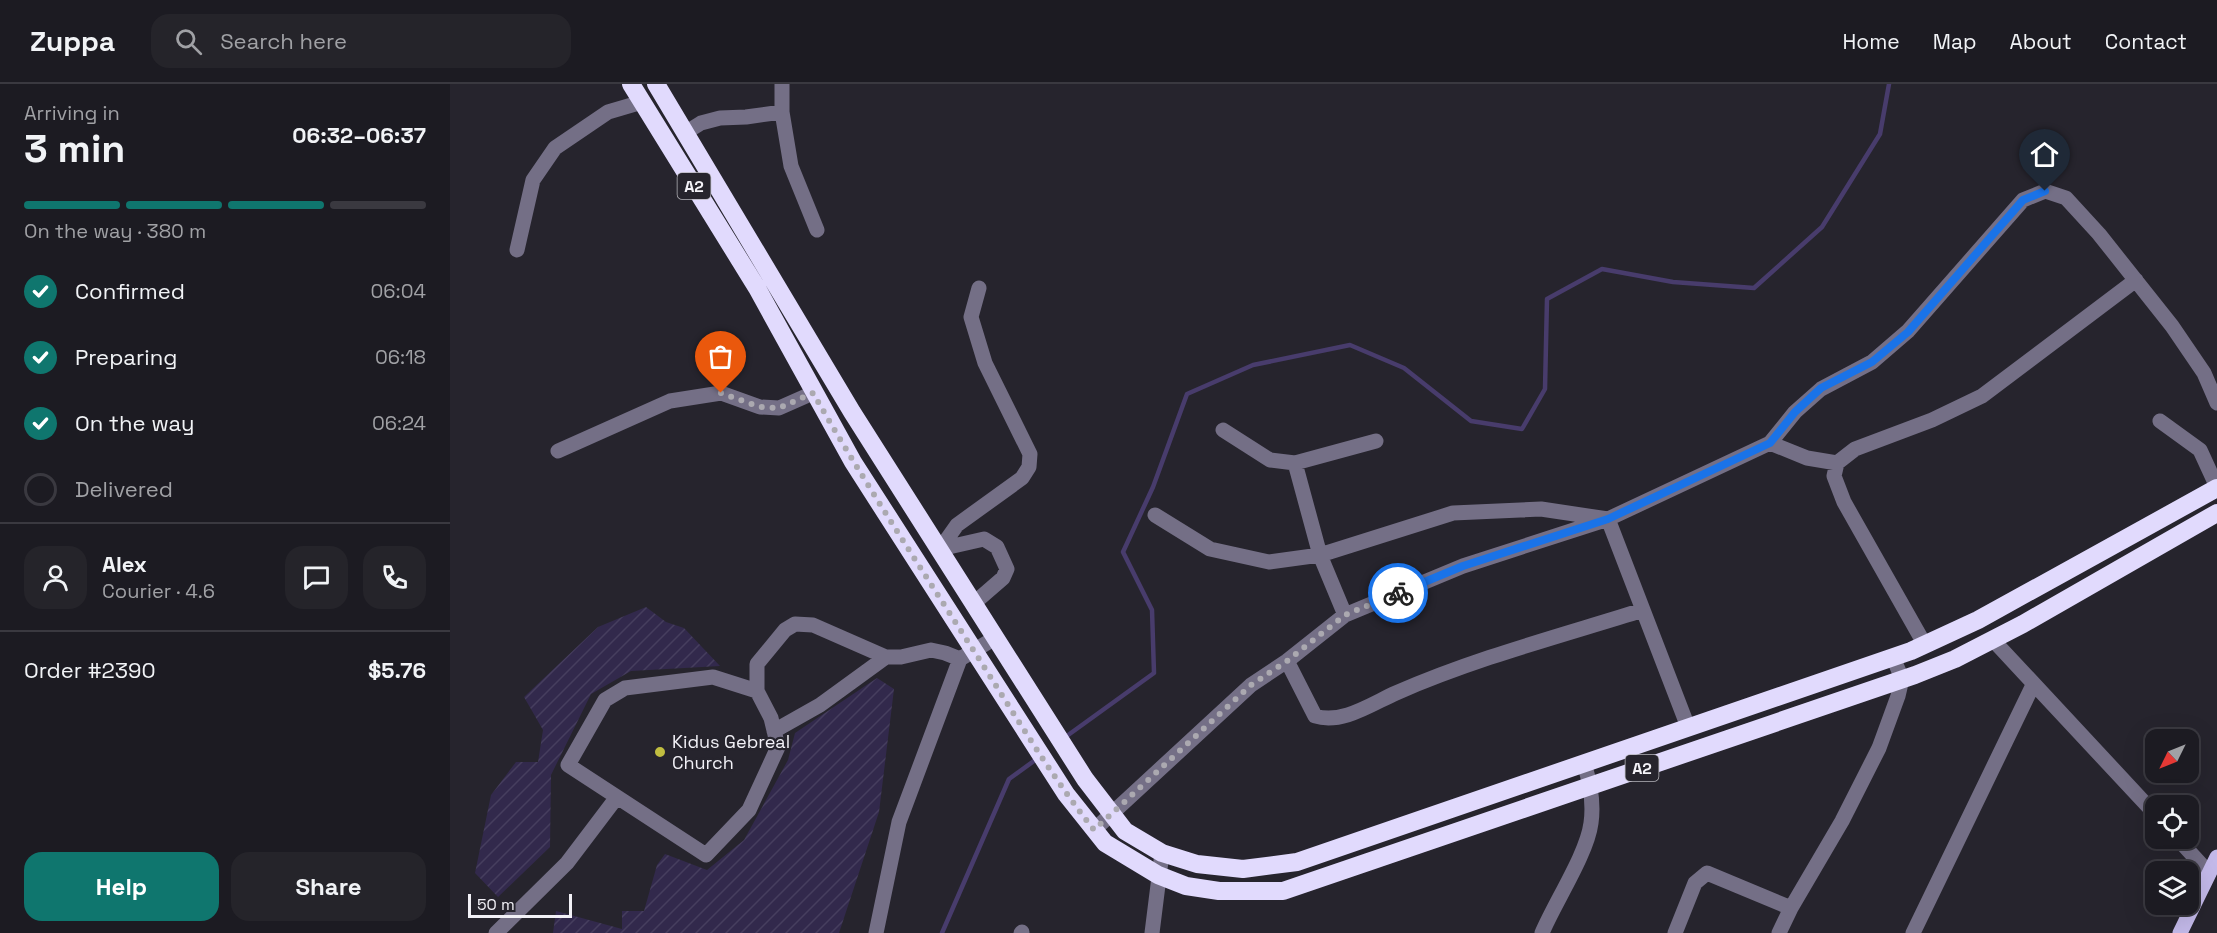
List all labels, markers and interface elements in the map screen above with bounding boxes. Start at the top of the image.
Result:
search box [151,14,571,68]
text: Zuppa [30,23,115,59]
icon: search [172,25,205,58]
text: Search here [220,27,347,55]
text: Home [1842,28,1900,55]
text: Map [1933,28,1977,55]
text: About [2010,28,2072,55]
text: Contact [2105,28,2187,55]
text: Arriving in [24,100,120,126]
text: 06:32–06:37 [292,121,426,149]
text: 3 min [24,124,125,173]
pin [2019,129,2070,191]
icon: home [2028,138,2061,171]
road number: A2 [678,173,710,199]
text: On the way · 380 m [24,218,206,244]
icon: check [24,275,57,308]
text: Confirmed [75,277,185,305]
text: 06:04 [371,278,426,304]
pin [695,331,746,393]
icon: bag [704,340,737,373]
icon: check [24,341,57,374]
text: Preparing [75,343,177,371]
text: 06:18 [375,344,426,370]
icon: check [24,407,57,440]
text: On the way [75,409,194,437]
text: 06:24 [372,410,426,436]
text: Delivered [75,475,173,503]
button: person [24,546,87,609]
button: chat [285,546,348,609]
button: phone [363,546,426,609]
text: Alex [102,550,147,578]
courier [1368,563,1428,623]
icon: bike [1382,577,1415,610]
text: Courier · 4.6 [102,578,215,604]
text: Order #2390 [24,656,156,684]
text: $5.76 [368,656,426,684]
north arrow [2145,729,2199,783]
map controls [2145,729,2199,915]
place label: Kidus Gebreal Church [672,730,790,774]
marker: Kidus Gebreal Church [653,745,667,759]
road number: A2 [1626,755,1658,781]
button: locate [2145,795,2199,849]
button: Help [24,852,219,921]
button: Share [231,852,426,921]
button: layers [2145,861,2199,915]
scale bar [468,891,572,918]
text: 50 m [477,894,515,915]

